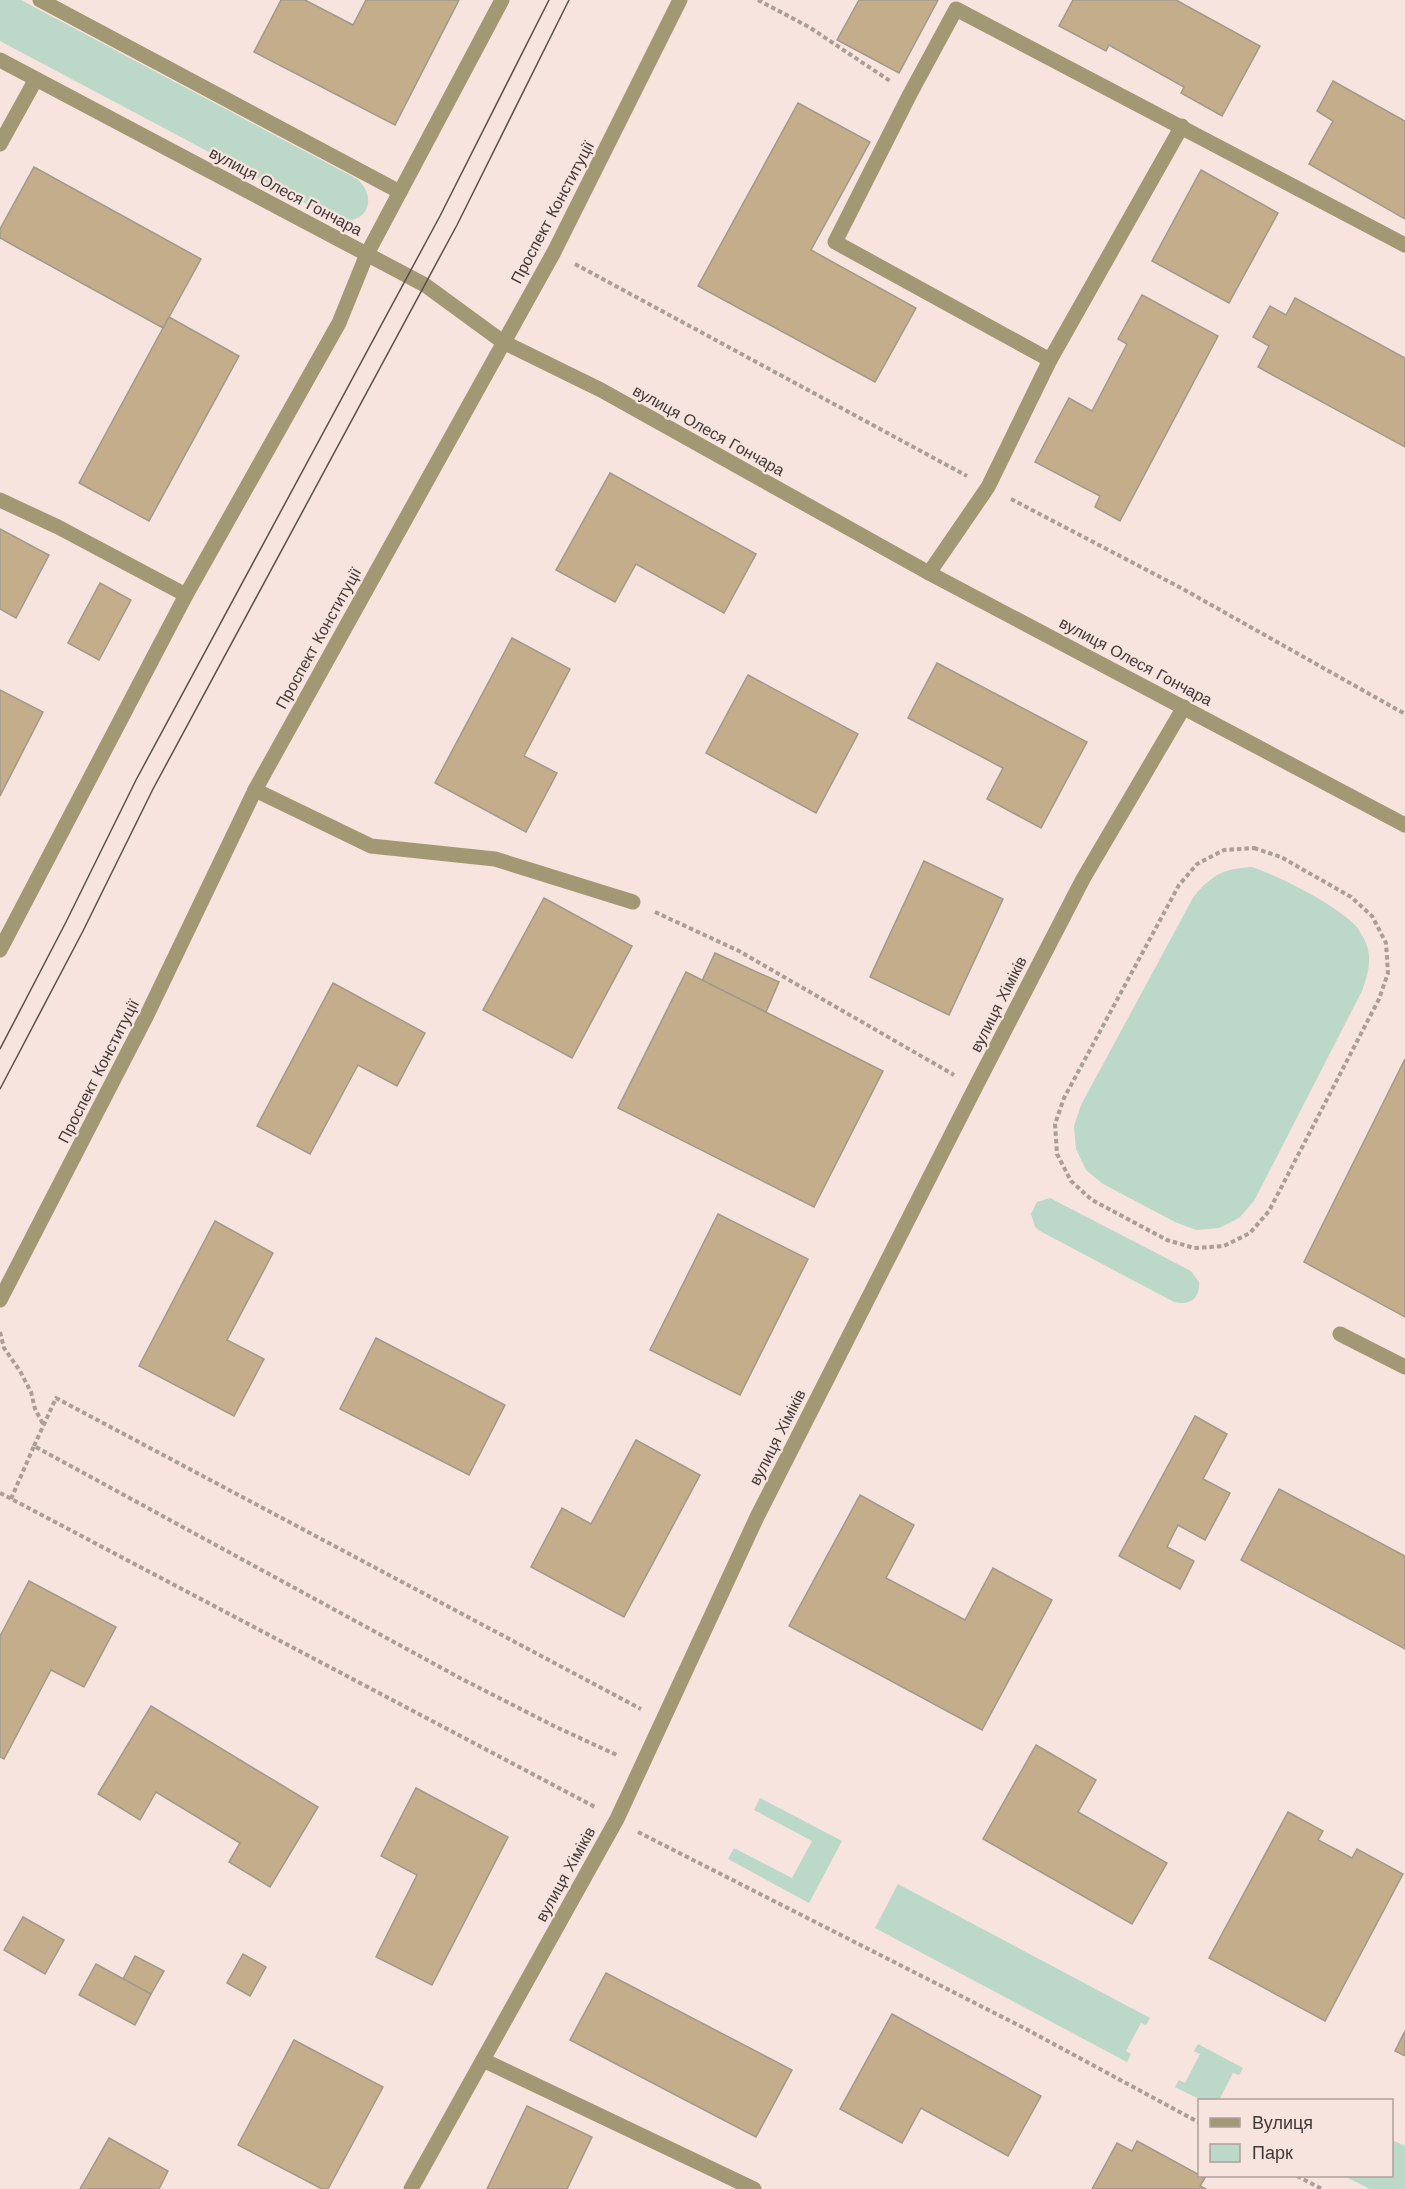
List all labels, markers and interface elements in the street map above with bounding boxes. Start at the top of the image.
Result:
street label: Проспект Конституції [507,137,598,287]
street label: вулиця Олеся Гончара [206,143,366,240]
street label: вулиця Олеся Гончара [630,381,788,480]
street label: Проспект Конституції [272,564,366,712]
street label: вулиця Олеся Гончара [1056,613,1216,710]
street label: вулиця Хіміків [966,953,1031,1055]
street label: Проспект Конституції [54,996,143,1146]
street label: вулиця Хіміків [745,1386,810,1488]
street label: вулиця Хіміків [532,1824,599,1925]
legend [1198,2099,1393,2177]
text: Вулиця [1252,2112,1313,2133]
text: Парк [1252,2142,1293,2163]

